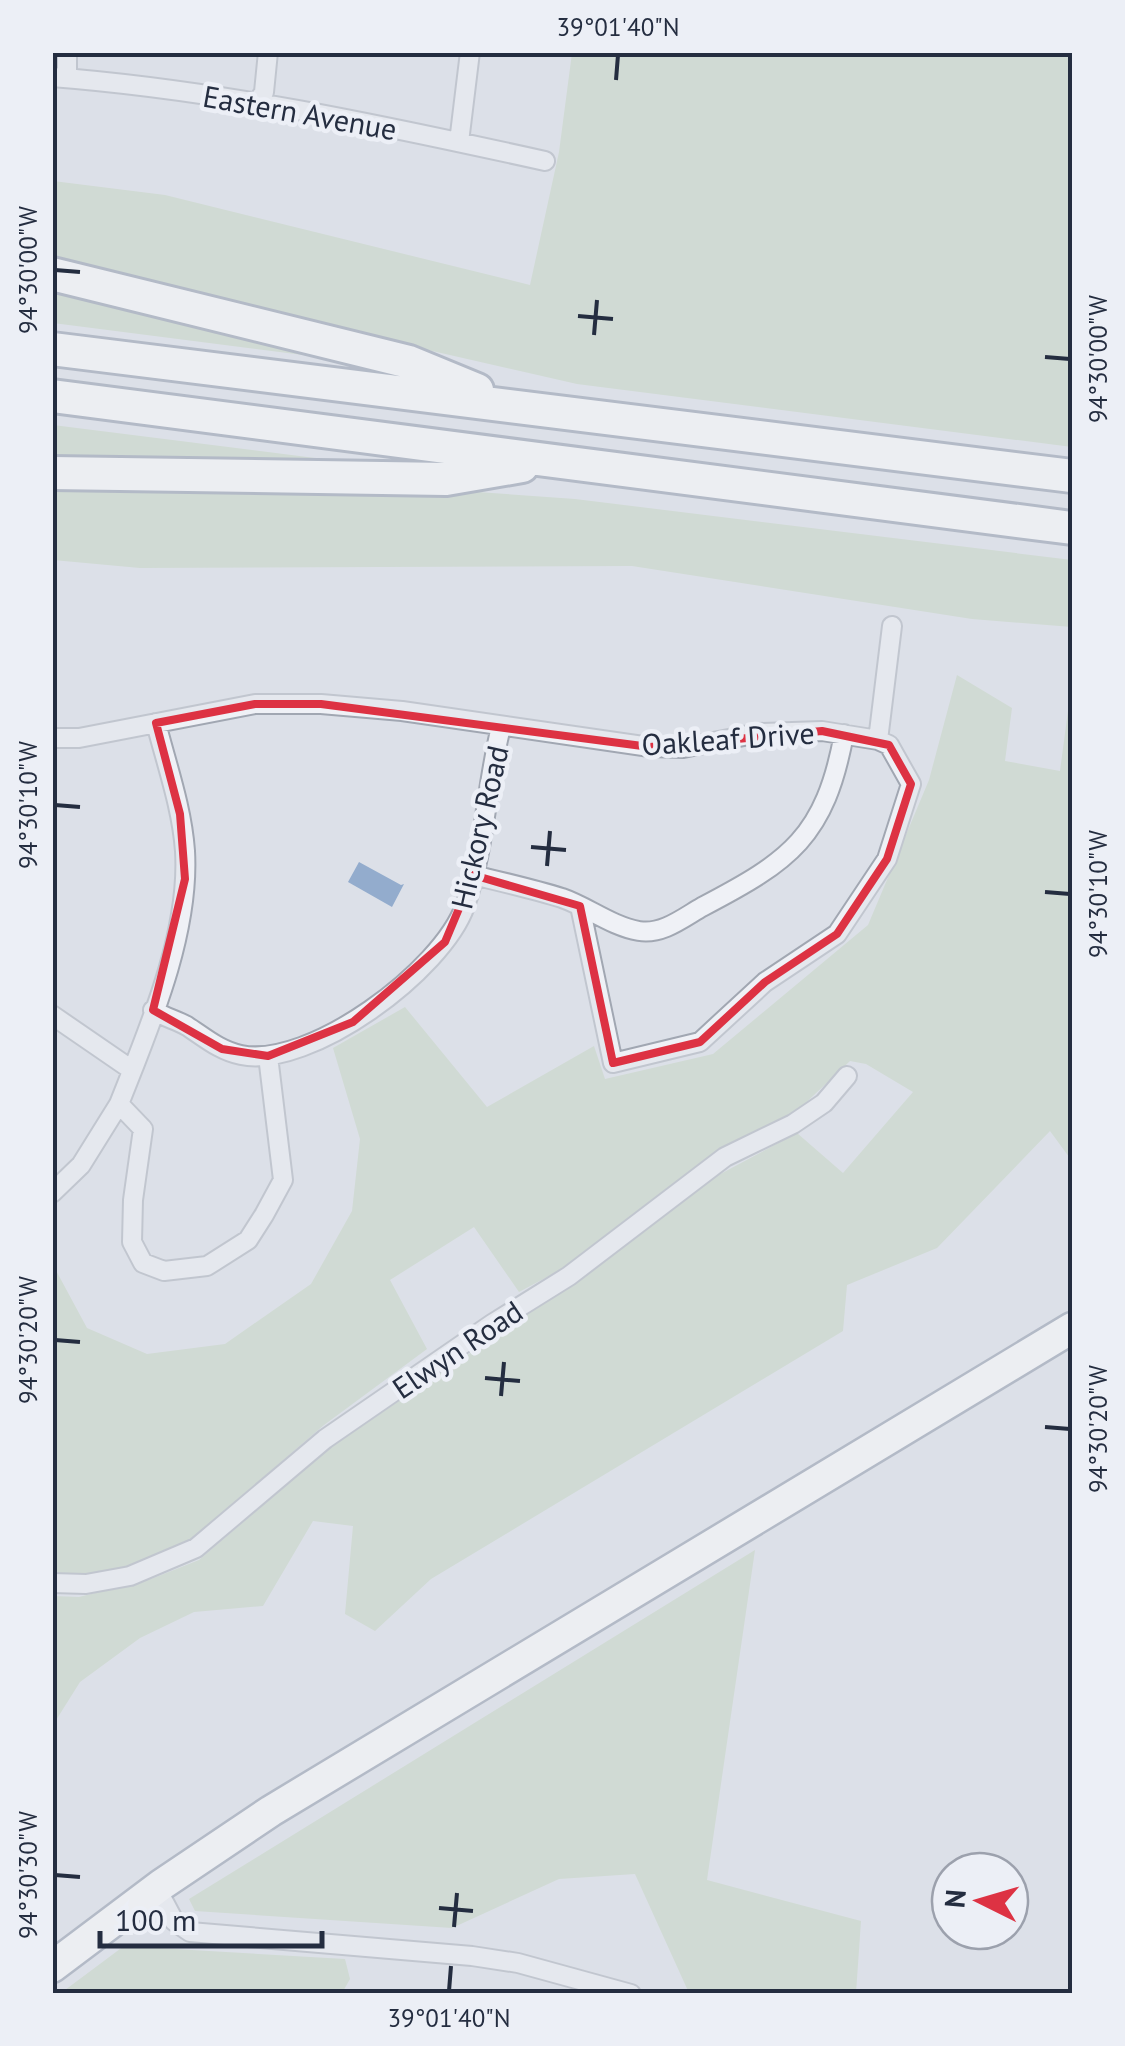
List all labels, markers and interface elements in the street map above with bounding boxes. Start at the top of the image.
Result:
text: 39°01'40"N [556,11,680,43]
street label: Eastern Avenue [200,76,400,148]
text: 94°30'00"W [12,206,44,334]
text: 94°30'00"W [1082,295,1114,423]
street label: Oakleaf Drive [640,712,816,764]
text: 94°30'10"W [12,741,44,869]
street label: Hickory Road [441,742,517,912]
text: 94°30'10"W [1082,830,1114,958]
text: 94°30'20"W [12,1276,44,1404]
street label: Elwyn Road [384,1291,530,1407]
text: 94°30'20"W [1082,1365,1114,1493]
text: 94°30'30"W [12,1811,44,1939]
north arrow [930,1851,1030,1951]
scale bar [100,1886,322,1948]
text: N [935,1888,974,1910]
text: 100 m [115,1900,196,1939]
text: 39°01'40"N [387,2002,511,2034]

